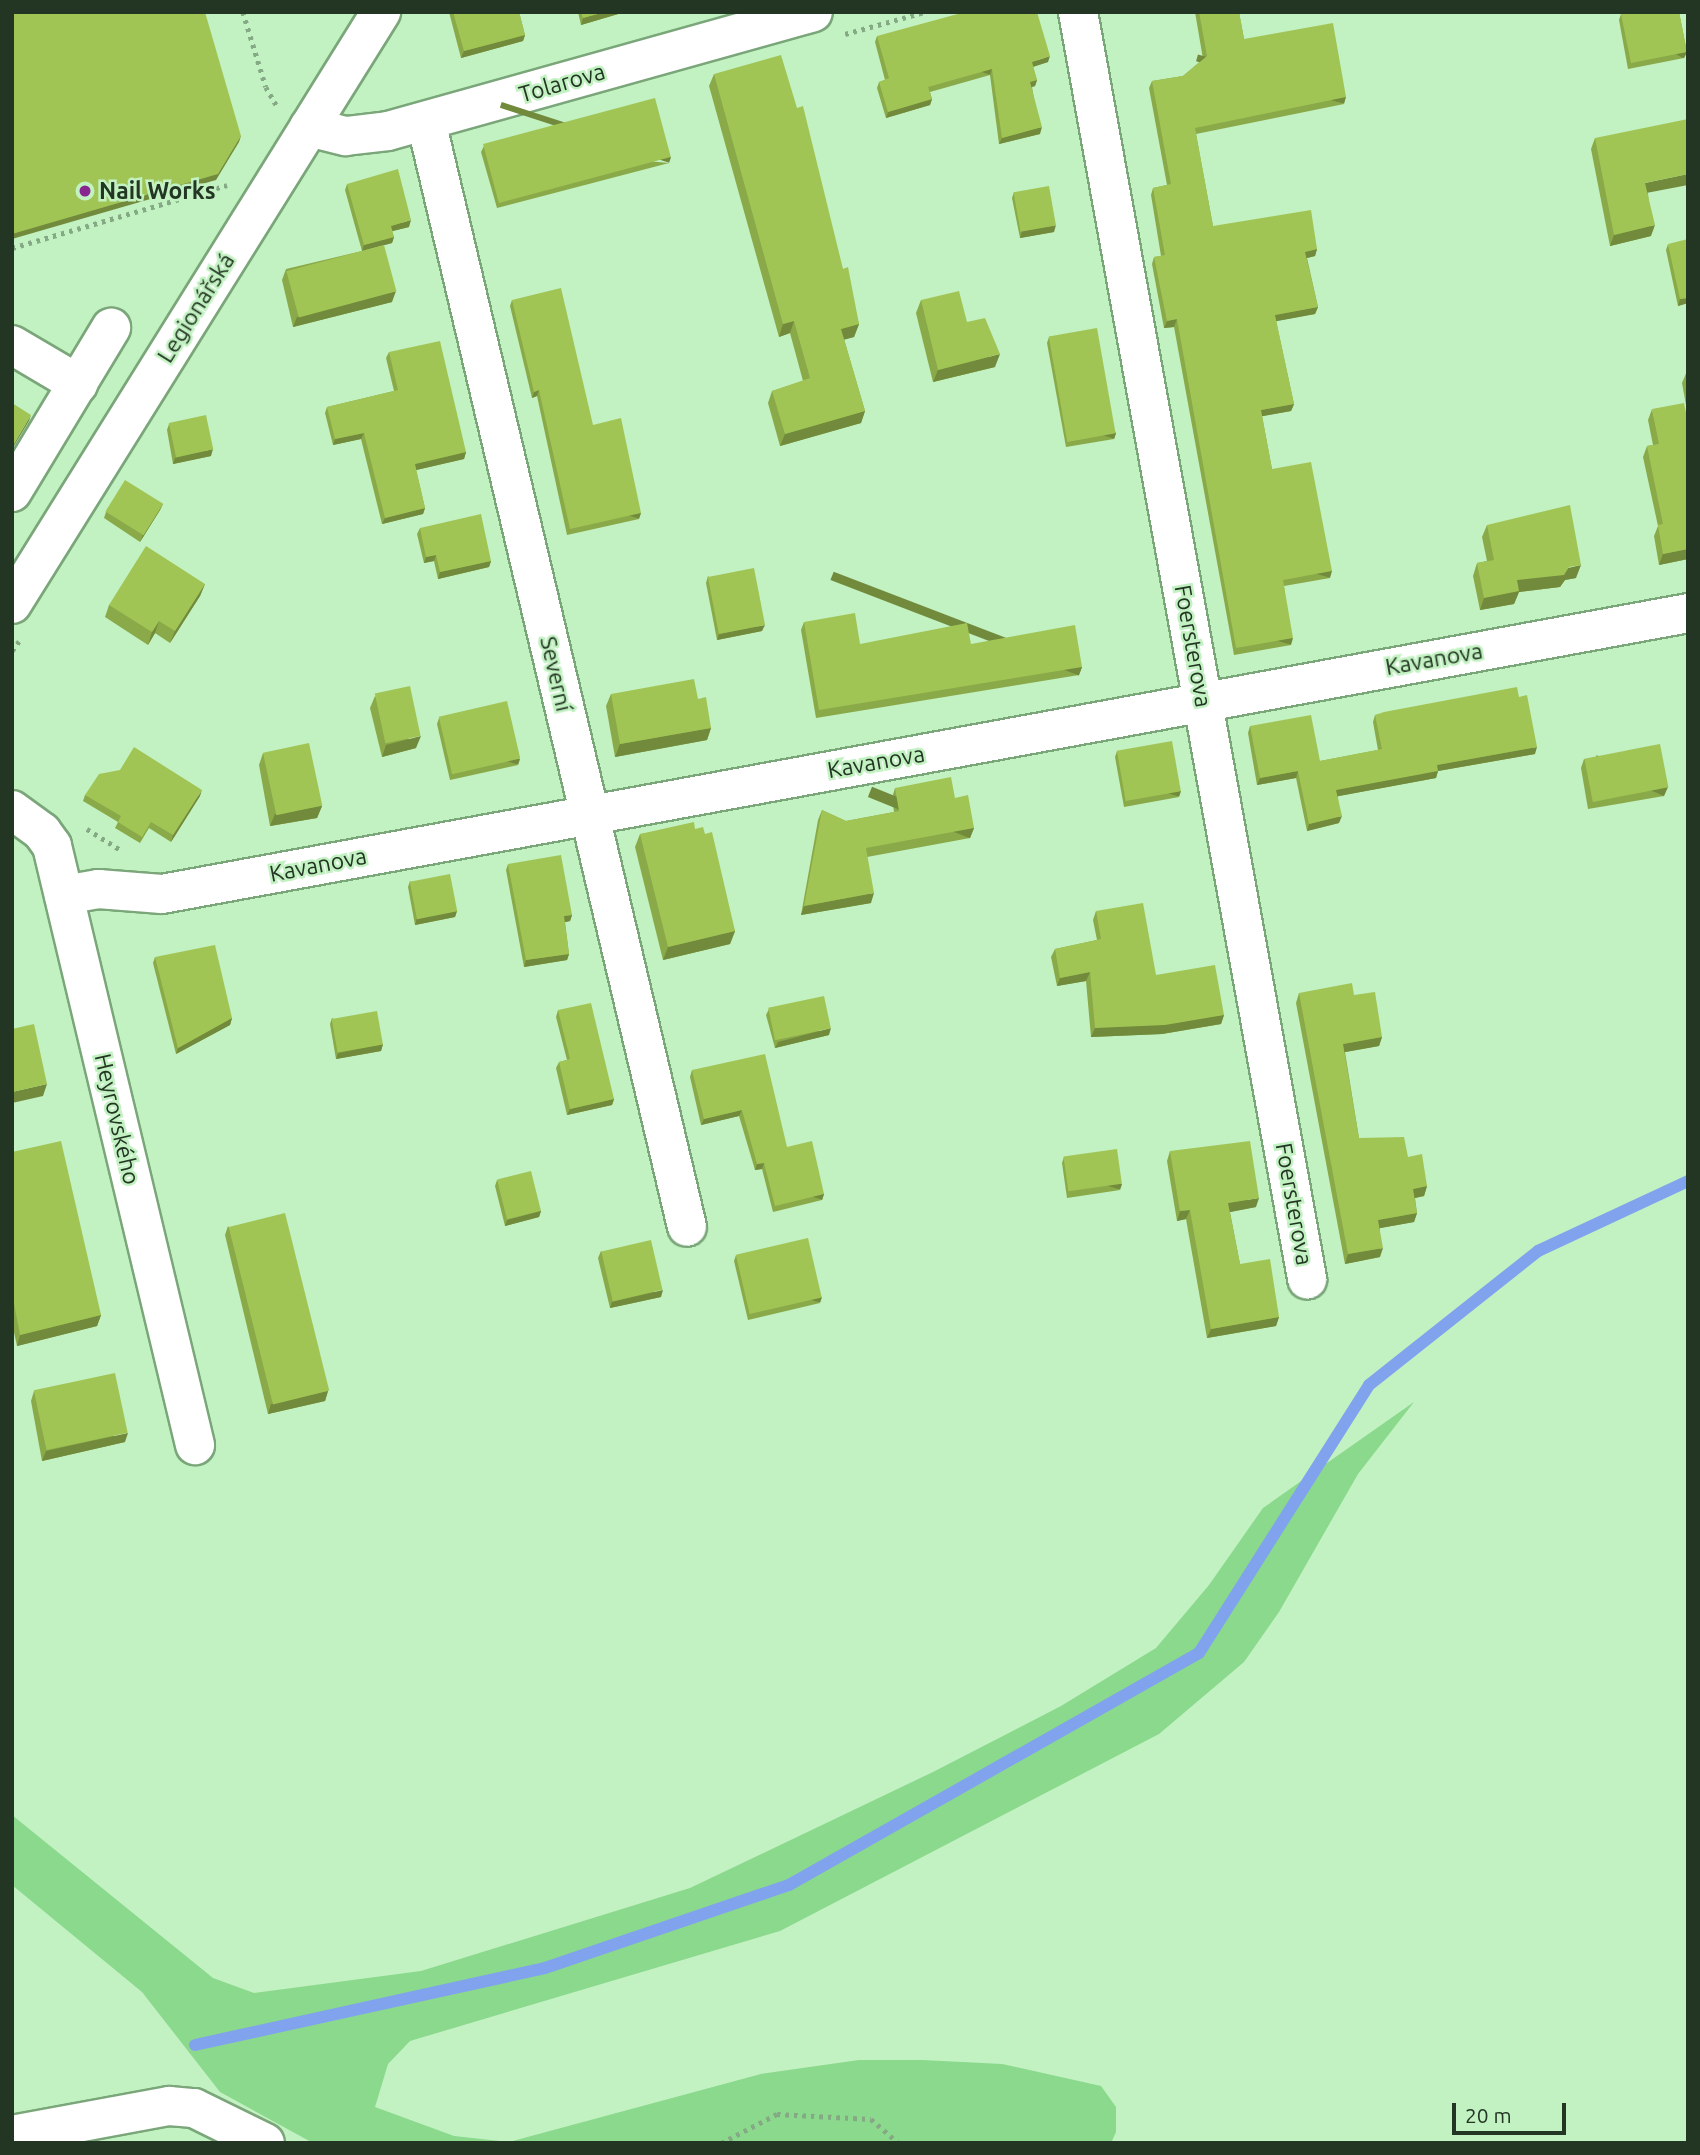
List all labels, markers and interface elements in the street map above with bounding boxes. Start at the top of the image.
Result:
street label: Tolarova [516,58,608,108]
place label: Nail Works [99,177,216,205]
marker: Nail Works [77,183,93,199]
street label: Legionářská [152,248,240,368]
street label: Foersterova [1169,583,1217,709]
street label: Severní [534,634,578,714]
street label: Kavanova [1383,637,1485,681]
street label: Kavanova [825,740,927,784]
street label: Kavanova [267,842,369,888]
street label: Heyrovského [89,1051,145,1187]
street label: Foersterova [1270,1141,1318,1267]
scale bar [1455,2088,1569,2132]
text: 20 m [1465,2103,1512,2127]

